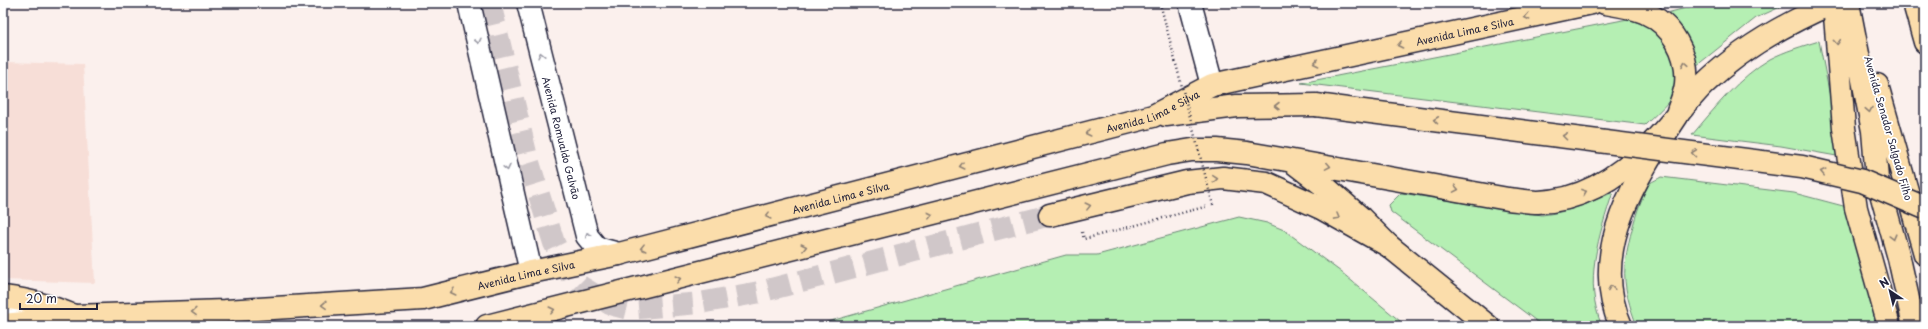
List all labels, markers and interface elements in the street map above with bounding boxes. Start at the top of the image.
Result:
street label: Avenida Lima e Silva [1414,12,1516,48]
one-way arrow [1524,13,1530,21]
one-way arrow [473,38,481,44]
one-way arrow [1832,39,1841,45]
one-way arrow [1397,40,1403,48]
one-way arrow [537,52,546,59]
street label: Avenida Senador Salgado Filho [1861,54,1917,202]
one-way arrow [1313,58,1319,66]
one-way arrow [1681,61,1689,67]
street label: Avenida Romualdo Galvão [539,75,585,201]
street label: Avenida Lima e Silva [1104,85,1202,135]
one-way arrow [1274,102,1280,110]
one-way arrow [1864,107,1872,113]
one-way arrow [1433,116,1439,125]
one-way arrow [1085,128,1092,137]
one-way arrow [1562,132,1568,141]
one-way arrow [1691,149,1697,158]
one-way arrow [959,161,965,169]
one-way arrow [1325,162,1331,170]
one-way arrow [502,164,511,171]
one-way arrow [1819,168,1826,177]
one-way arrow [1212,175,1218,184]
street label: Avenida Lima e Silva [790,177,891,217]
one-way arrow [1453,185,1459,193]
one-way arrow [1580,188,1587,197]
one-way arrow [1084,202,1091,211]
one-way arrow [765,211,772,219]
one-way arrow [927,211,933,219]
one-way arrow [1333,212,1340,220]
one-way arrow [585,232,593,239]
one-way arrow [1888,234,1897,241]
one-way arrow [639,243,646,252]
one-way arrow [801,243,807,251]
street label: Avenida Lima e Silva [476,256,577,293]
north arrow [1870,271,1910,311]
text: N [1876,273,1893,292]
one-way arrow [675,275,681,283]
scale bar [20,285,97,311]
one-way arrow [1607,285,1616,291]
one-way arrow [449,287,456,295]
text: 20 m [26,289,57,307]
one-way arrow [321,301,327,310]
one-way arrow [548,306,555,315]
one-way arrow [191,308,197,316]

